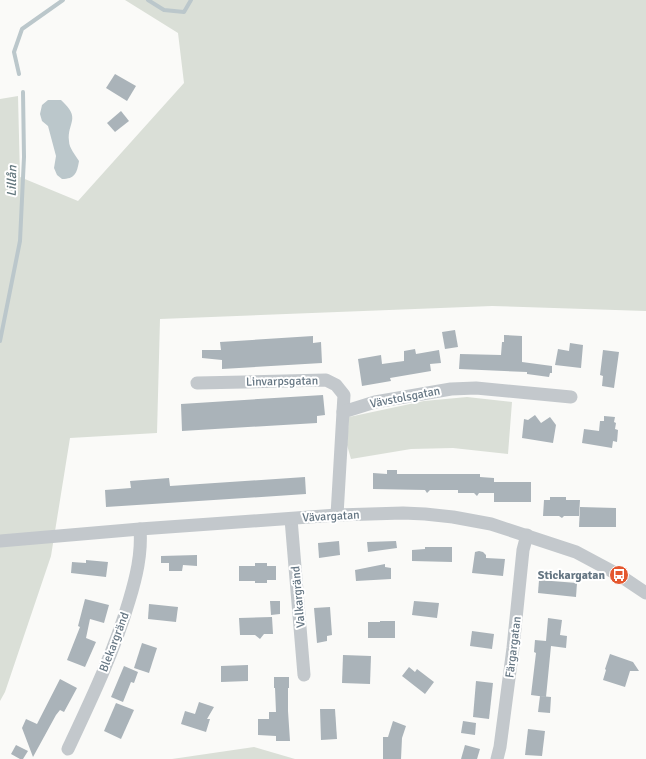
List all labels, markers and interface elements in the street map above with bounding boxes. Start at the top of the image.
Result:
water label: Lillån [4,164,20,197]
street label: Linvarpsgatan [246,373,318,390]
street label: Vävstolsgatan [369,383,442,412]
street label: Vävargatan [302,508,360,525]
bus stop icon: Stickargatan [608,564,630,586]
street label: Valkargränd [288,565,309,629]
place label: Stickargatan [538,568,605,583]
street label: Blekargränd [96,610,133,674]
street label: Färgargatan [502,615,525,679]

